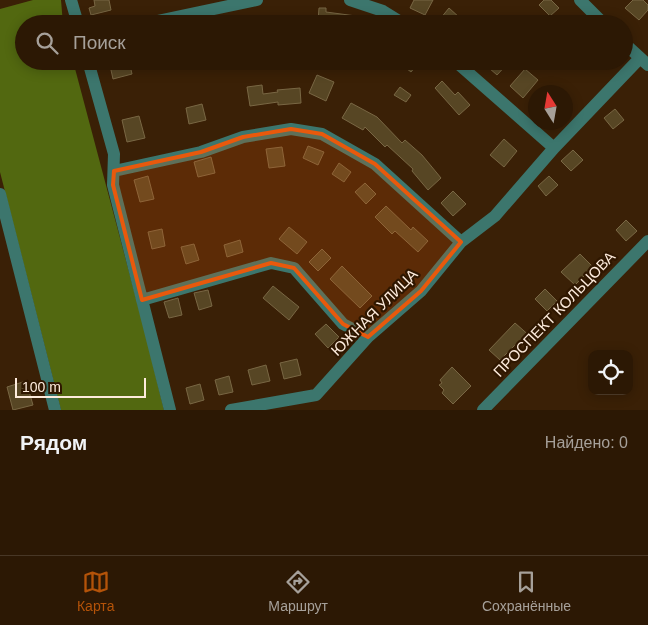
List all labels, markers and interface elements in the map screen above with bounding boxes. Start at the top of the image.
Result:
search box [15,15,633,70]
icon: search [33,29,61,57]
text: Поиск [73,32,126,53]
north arrow [528,85,573,130]
street label: ПРОСПЕКТ КОЛЬЦОВА [490,248,618,380]
street label: ЮЖНАЯ УЛИЦА [327,265,421,359]
map controls [588,350,633,395]
button: locate [588,350,633,395]
scale bar [15,375,146,398]
text: 100 m [22,379,61,395]
text: Рядом [20,431,87,454]
text: Найдено: 0 [545,434,628,451]
tab: Карта [77,568,114,614]
tab: Маршрут [268,568,328,614]
tab: Сохранённые [482,568,571,614]

